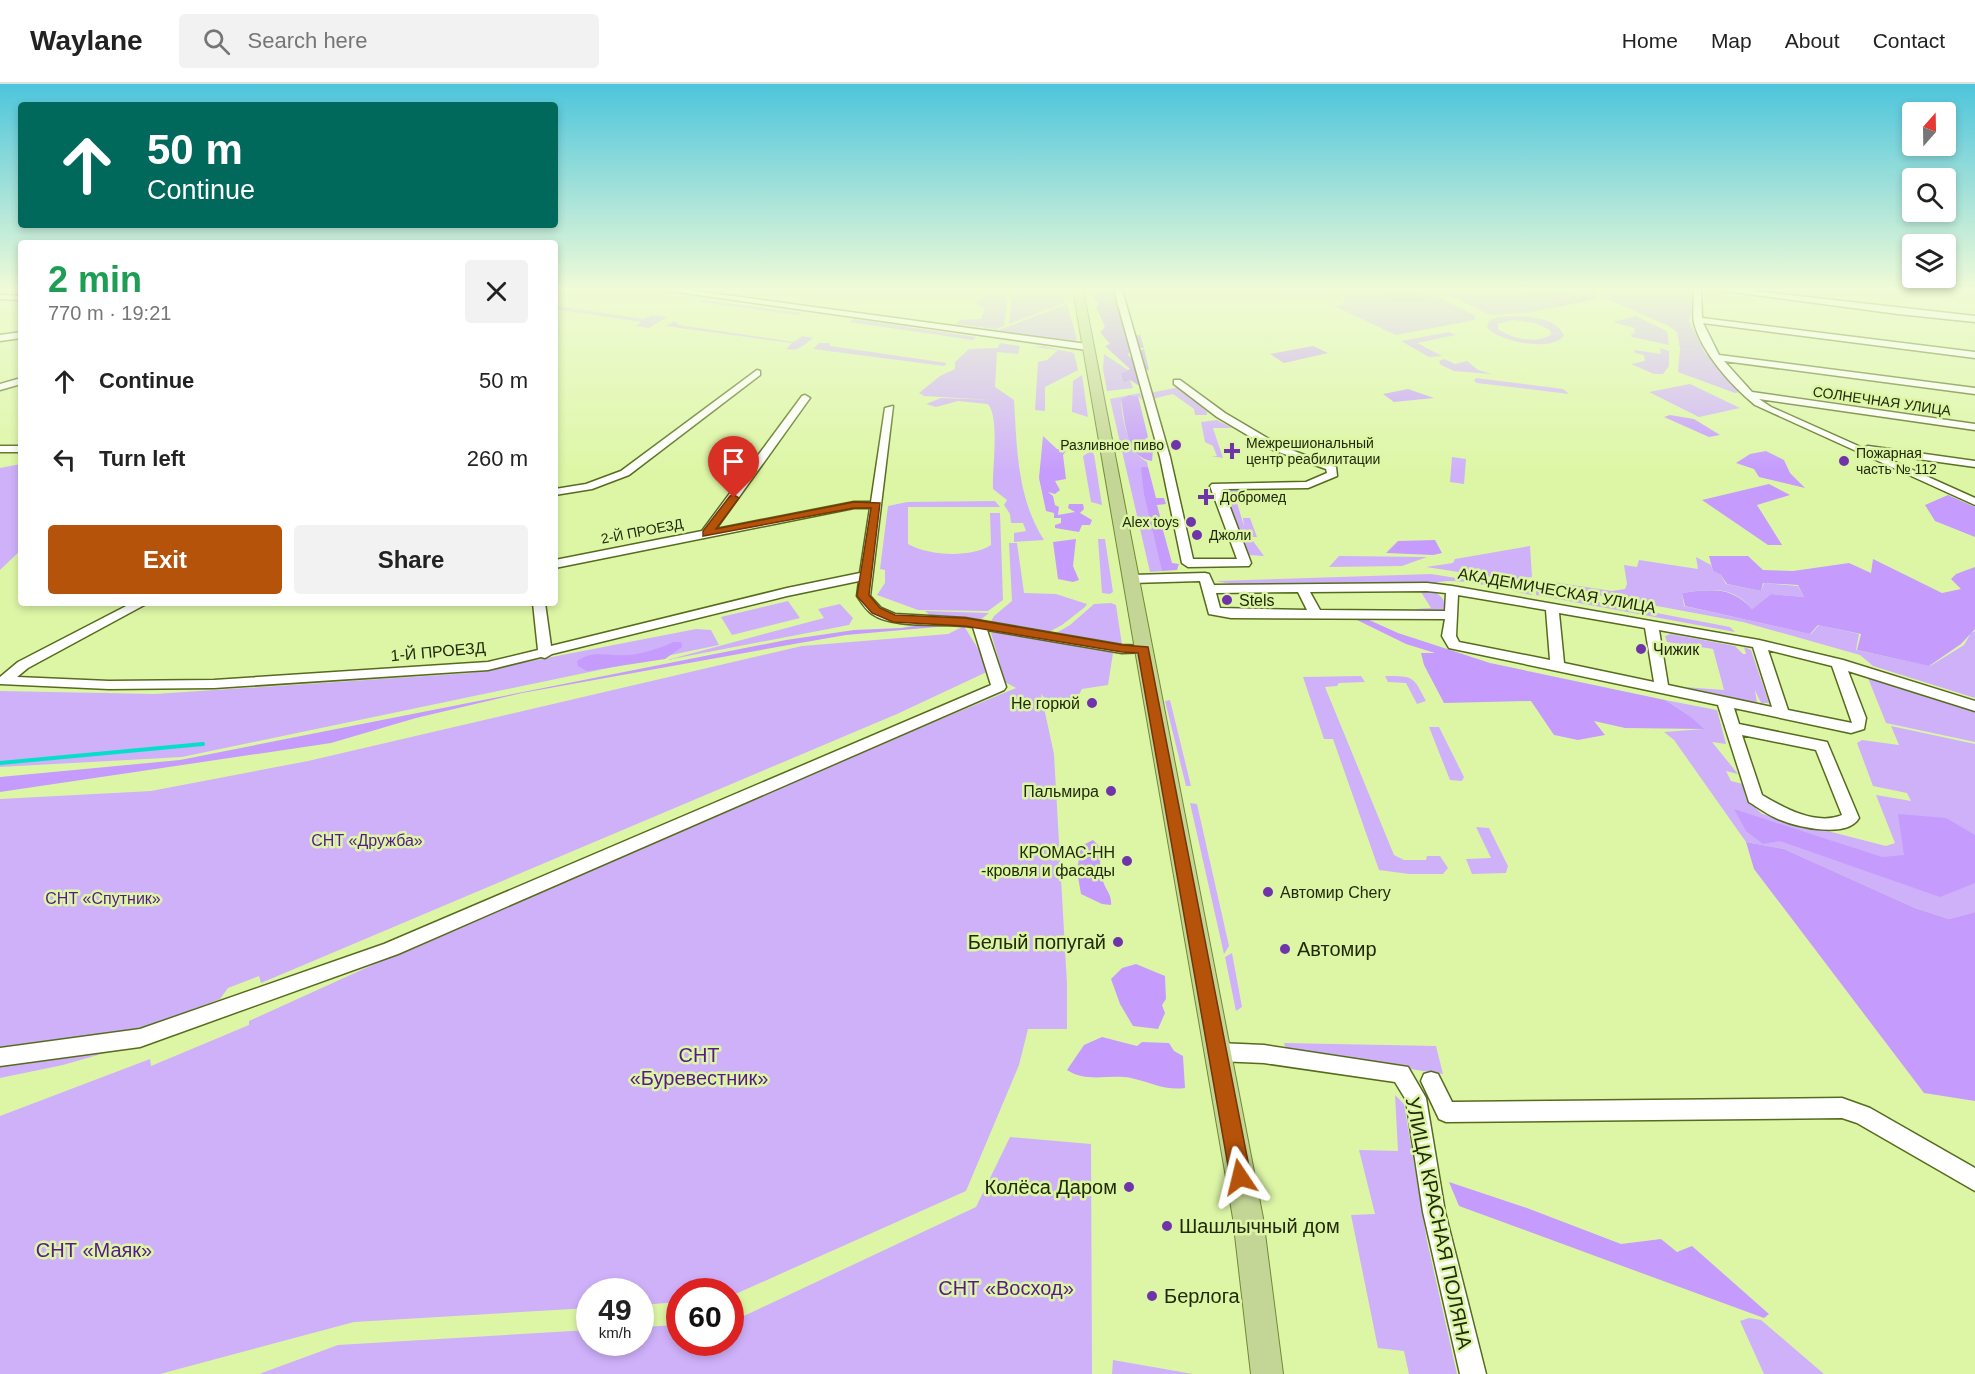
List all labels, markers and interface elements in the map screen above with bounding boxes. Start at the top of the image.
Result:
search box [179,14,599,68]
text: Waylane [30,25,143,56]
icon: search [200,25,233,58]
text: Search here [248,28,367,53]
text: Home [1622,29,1678,52]
text: Map [1711,29,1752,52]
text: About [1785,29,1840,52]
text: Contact [1873,29,1945,52]
north arrow [1902,102,1956,156]
map controls [1902,102,1956,288]
icon: ahead [48,126,126,204]
text: 50 m [147,126,243,173]
button: search [1902,168,1956,222]
text: Continue [147,175,255,205]
button: layers [1902,234,1956,288]
text: 2 min [48,259,142,300]
button: close [465,260,528,323]
text: 770 m · 19:21 [48,302,171,324]
icon: ahead [48,365,81,398]
text: Continue [99,368,194,393]
text: 50 m [479,368,528,393]
street label: СОЛНЕЧНАЯ УЛИЦА [1812,383,1953,419]
place label: Межрешиональный центр реабилитации [1246,435,1380,467]
pin [708,436,759,498]
place label: Разливное пиво [1060,437,1164,453]
marker: Разливное пиво [1169,438,1183,452]
marker: Межрешиональный центр реабилитации [1223,442,1241,460]
icon: left [48,443,81,476]
icon: arrive [717,445,750,478]
place label: Пожарная часть № 112 [1856,445,1937,477]
text: Turn left [99,446,185,471]
text: 260 m [467,446,528,471]
marker: Пожарная часть № 112 [1837,454,1851,468]
marker: Добромед [1197,488,1215,506]
place label: Добромед [1220,489,1286,505]
street label: 2-Й ПРОЕЗД [599,514,685,547]
place label: Alex toys [1122,514,1179,530]
marker: Alex toys [1184,515,1198,529]
button: Exit [48,525,282,594]
button: Share [294,525,528,594]
place label: Джоли [1209,527,1251,543]
marker: Джоли [1190,528,1204,542]
street label: АКАДЕМИЧЕСКАЯ УЛИЦА [1457,565,1657,616]
place label: Stels [1239,592,1275,609]
marker: Stels [1220,593,1234,607]
street label: 1-Й ПРОЕЗД [390,638,486,664]
place label: Чижик [1653,641,1700,658]
marker: Чижик [1634,642,1648,656]
place label: Не горюй [1011,695,1080,712]
marker: Не горюй [1085,696,1099,710]
place label: Пальмира [1023,783,1099,800]
marker: Пальмира [1104,784,1118,798]
park label: СНТ «Дружба» [311,832,423,849]
place label: КРОМАС-НН -кровля и фасады [981,844,1115,879]
marker: КРОМАС-НН -кровля и фасады [1120,854,1134,868]
place label: Автомир Chery [1280,884,1391,901]
marker: Автомир Chery [1261,885,1275,899]
park label: СНТ «Спутник» [45,890,161,907]
place label: Белый попугай [968,931,1106,953]
marker: Белый попугай [1111,935,1125,949]
place label: Автомир [1297,938,1377,960]
marker: Автомир [1278,942,1292,956]
park label: СНТ «Буревестник» [630,1044,768,1089]
street label: УЛИЦА КРАСНАЯ ПОЛЯНА [1402,1095,1477,1352]
position arrow [1208,1145,1272,1209]
place label: Колёса Даром [985,1176,1117,1198]
marker: Колёса Даром [1122,1180,1136,1194]
place label: Шашлычный дом [1179,1215,1340,1237]
marker: Шашлычный дом [1160,1219,1174,1233]
park label: СНТ «Маяк» [36,1239,152,1261]
park label: СНТ «Восход» [938,1277,1074,1299]
speed limit sign: 60 [666,1278,744,1356]
place label: Берлога [1164,1285,1241,1307]
marker: Берлога [1145,1289,1159,1303]
text: 49 [598,1293,632,1326]
text: km/h [599,1324,631,1341]

